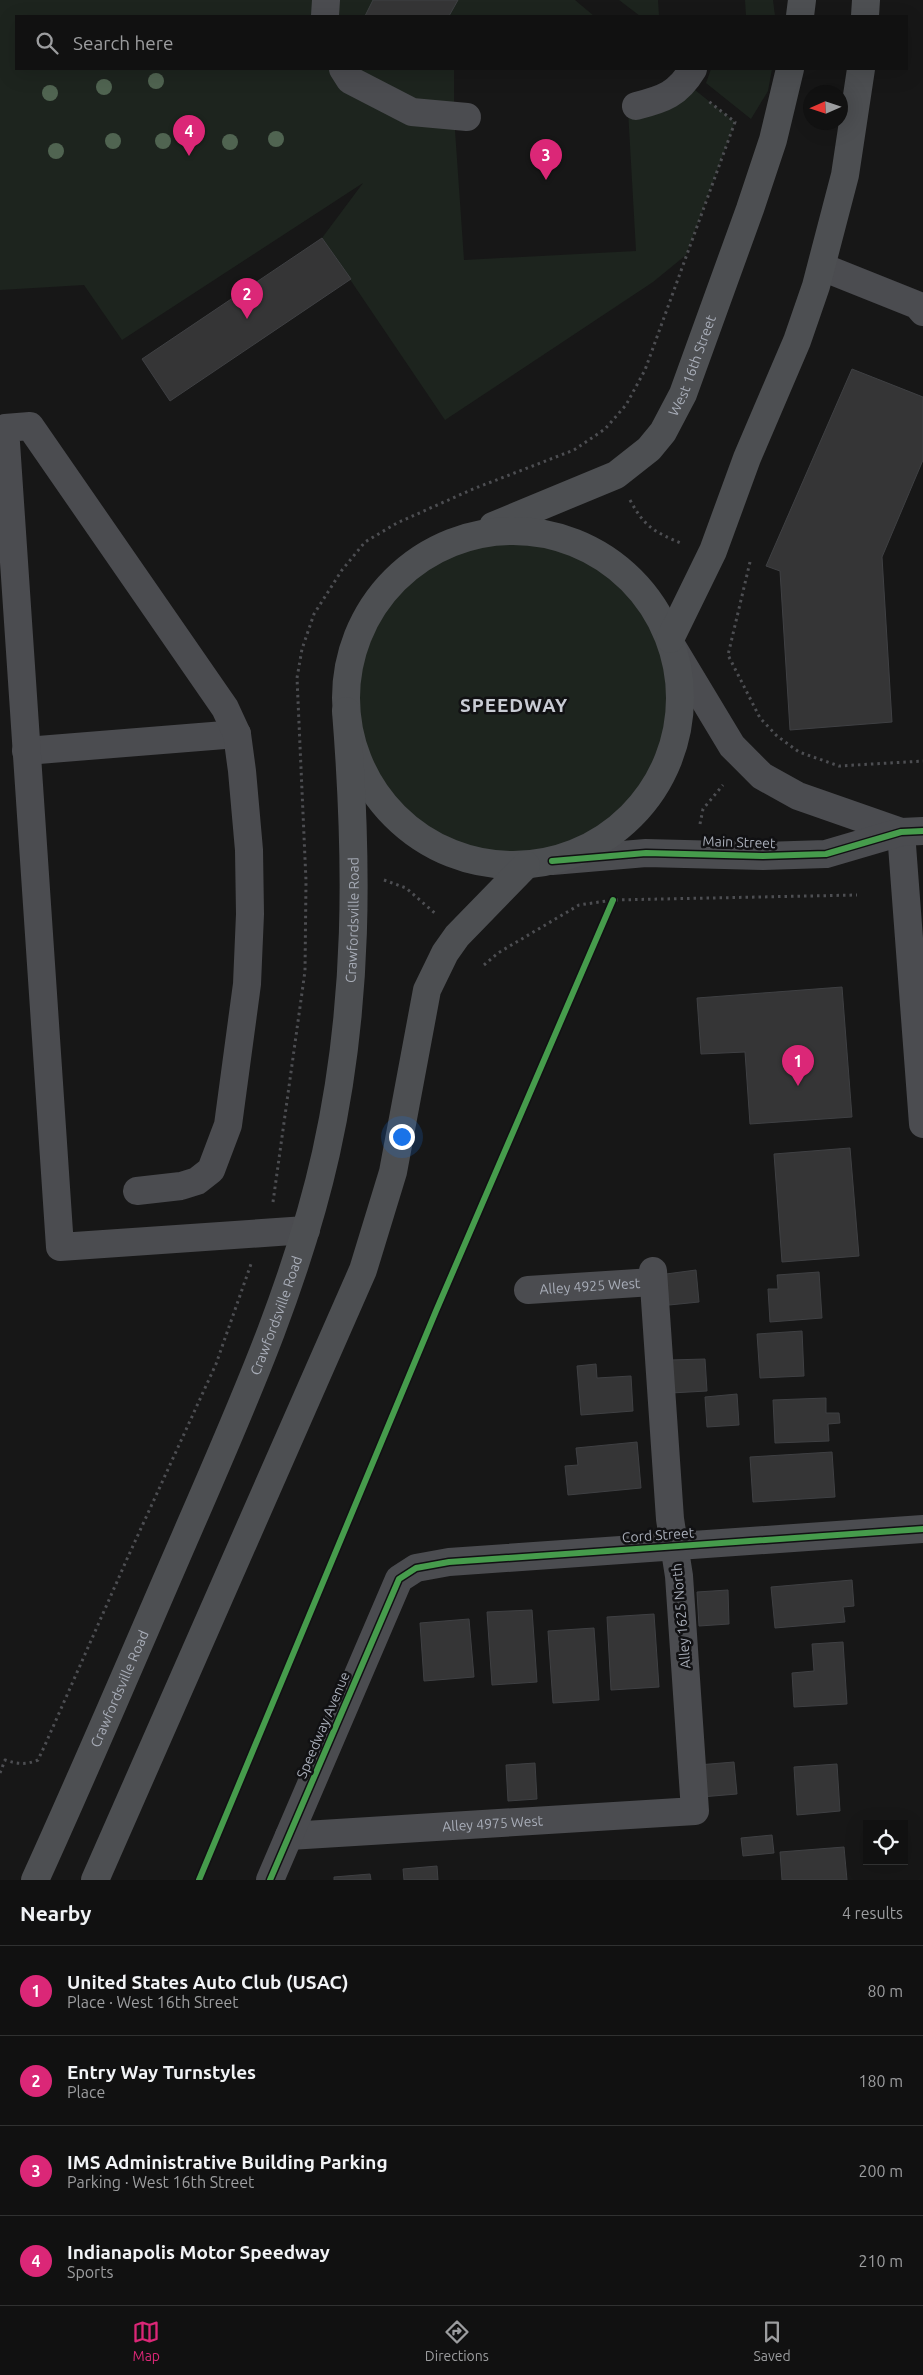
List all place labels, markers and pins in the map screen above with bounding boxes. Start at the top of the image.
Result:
pin: 4 [173,115,205,156]
pin: 3 [530,139,562,180]
pin: 2 [231,278,263,319]
pin: 1 [782,1045,814,1086]

